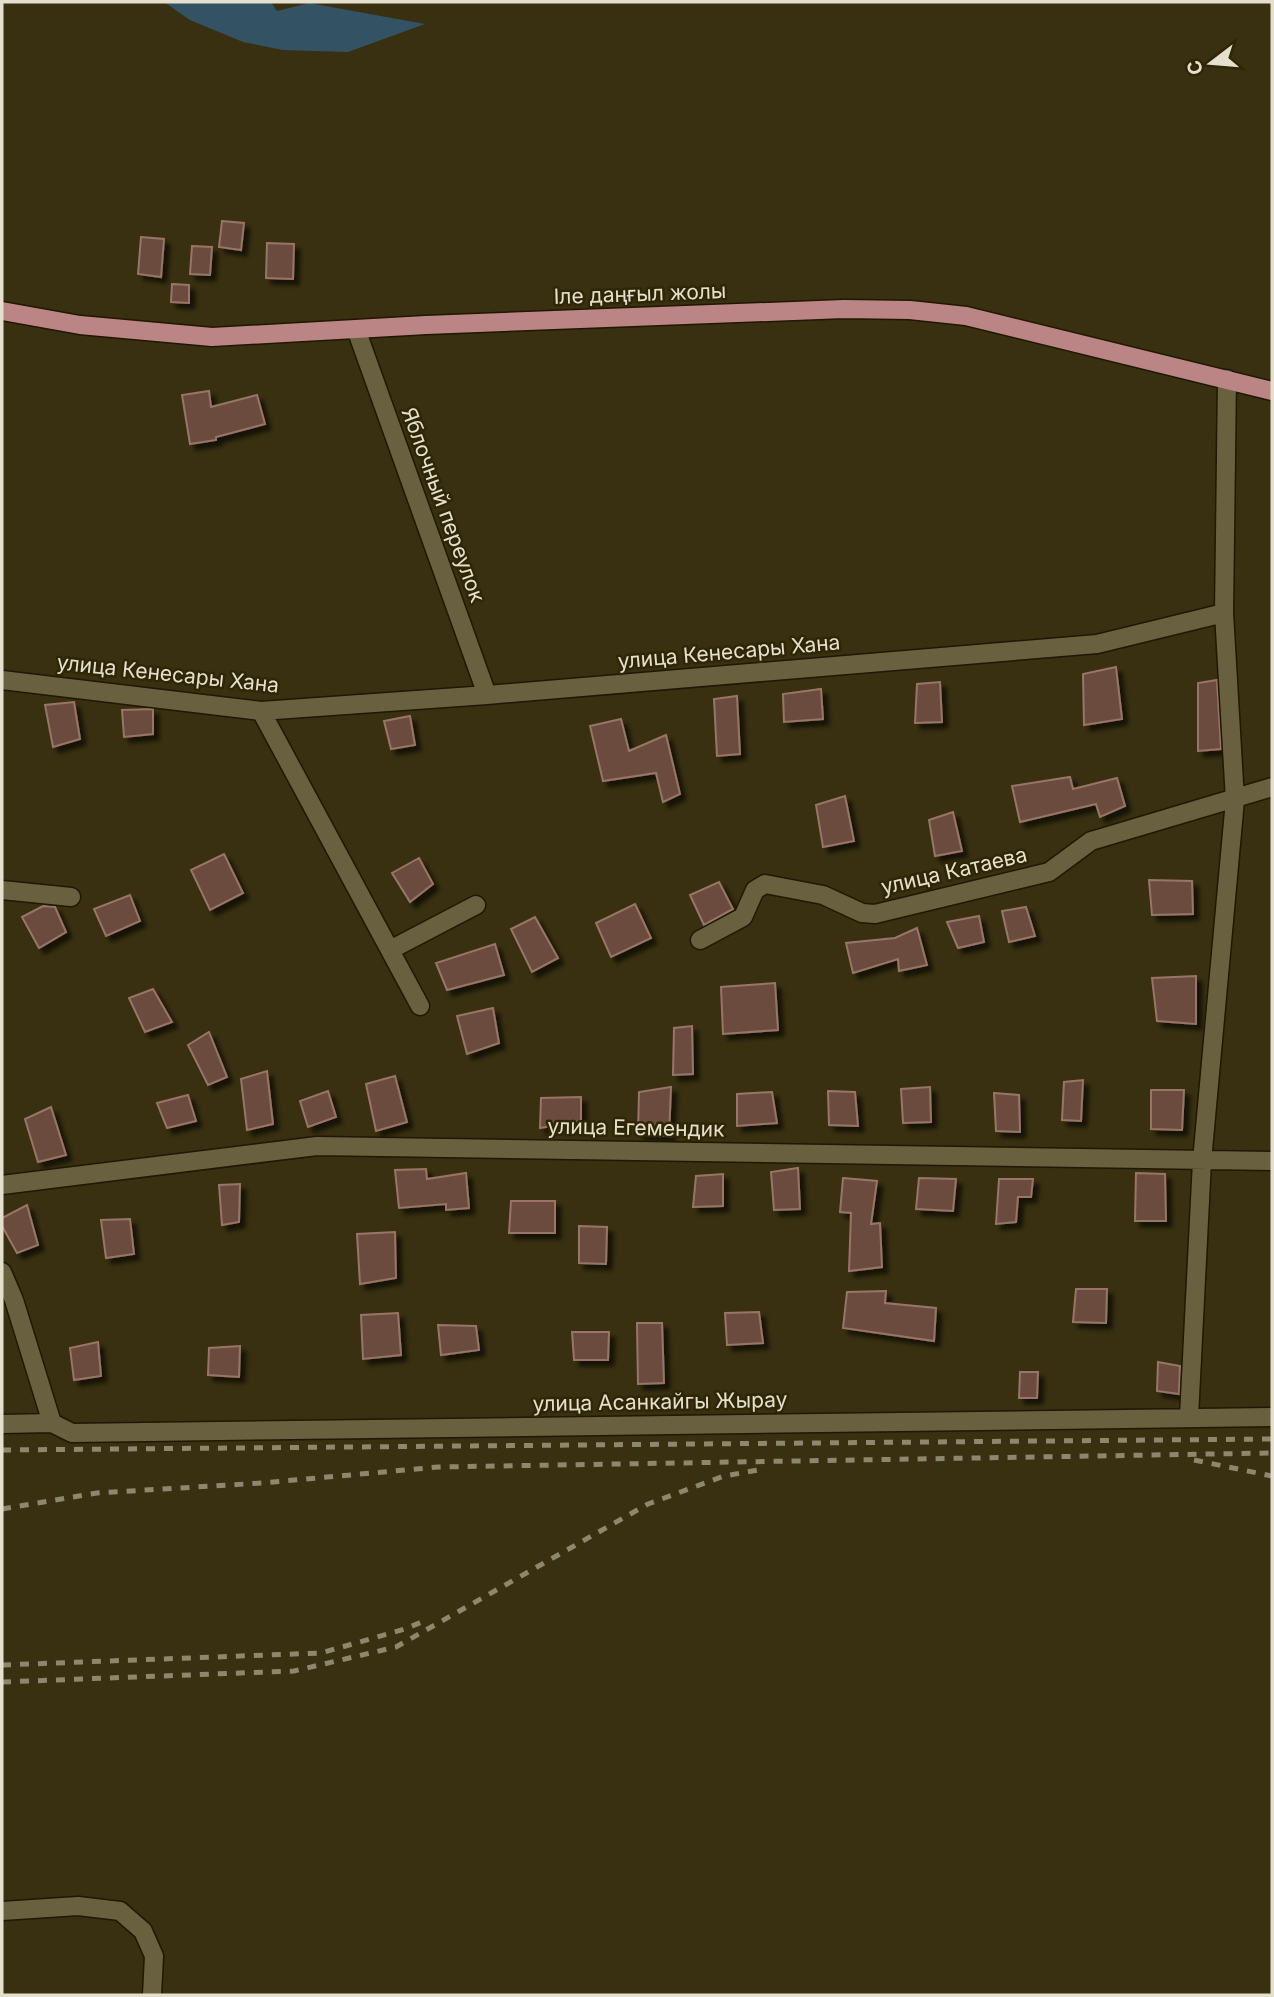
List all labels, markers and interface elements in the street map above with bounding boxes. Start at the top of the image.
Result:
north arrow [1176,28,1246,98]
text: С [1182,58,1208,77]
street label: Іле даңғыл жолы [553,278,727,309]
street label: Яблочный переулок [397,404,491,606]
street label: улица Кенесары Хана [617,629,841,674]
street label: улица Кенесары Хана [56,649,280,698]
street label: улица Катаева [879,842,1029,899]
street label: улица Егемендик [547,1113,725,1142]
street label: улица Асанкайгы Жырау [532,1387,788,1416]

